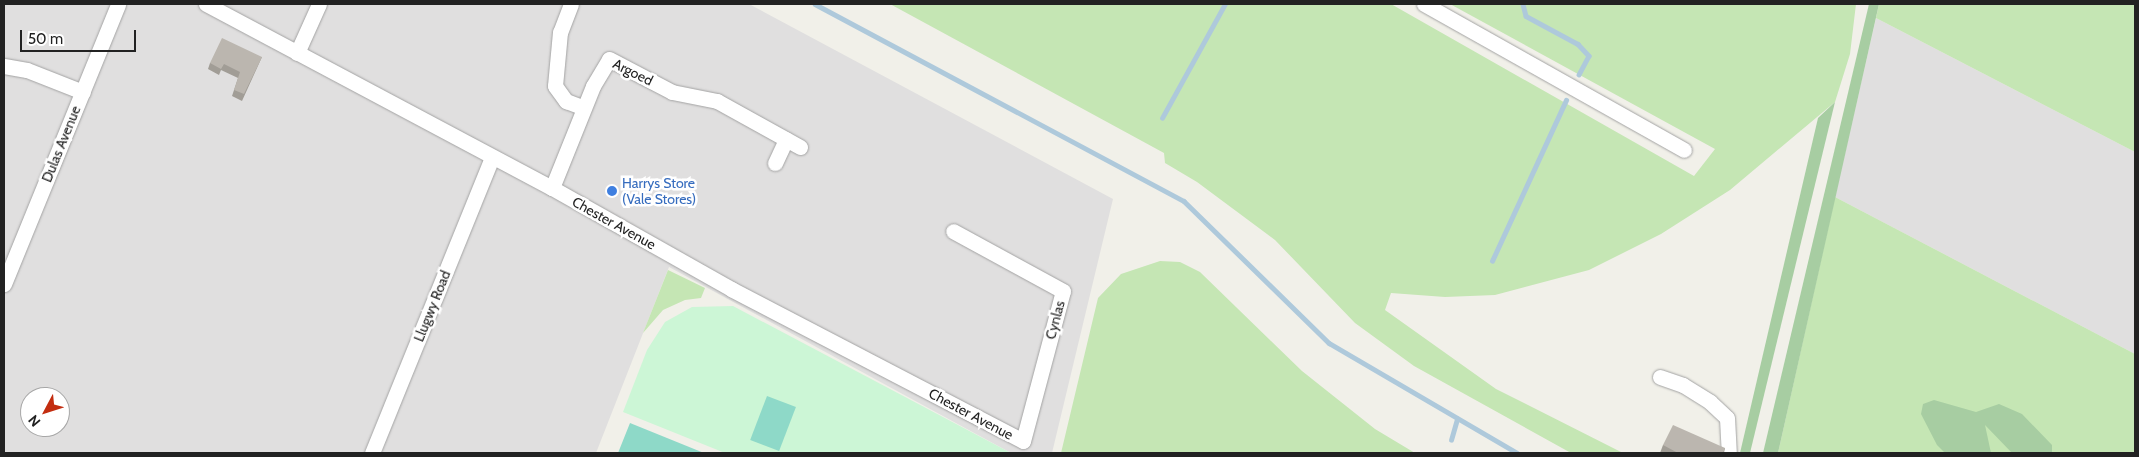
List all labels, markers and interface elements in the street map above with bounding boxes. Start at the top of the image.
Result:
scale bar [22,20,139,52]
text: 50 m [28,30,63,48]
street label: Argoed [610,55,656,89]
street label: Dulas Avenue [38,103,84,185]
place label: Harrys Store (Vale Stores) [622,175,696,208]
marker: Harrys Store (Vale Stores) [606,185,618,197]
street label: Chester Avenue [569,193,659,253]
street label: Llugwy Road [410,268,454,344]
street label: Cynlas [1042,299,1068,341]
street label: Chester Avenue [926,385,1016,443]
north arrow [20,387,70,437]
text: N [24,411,44,431]

